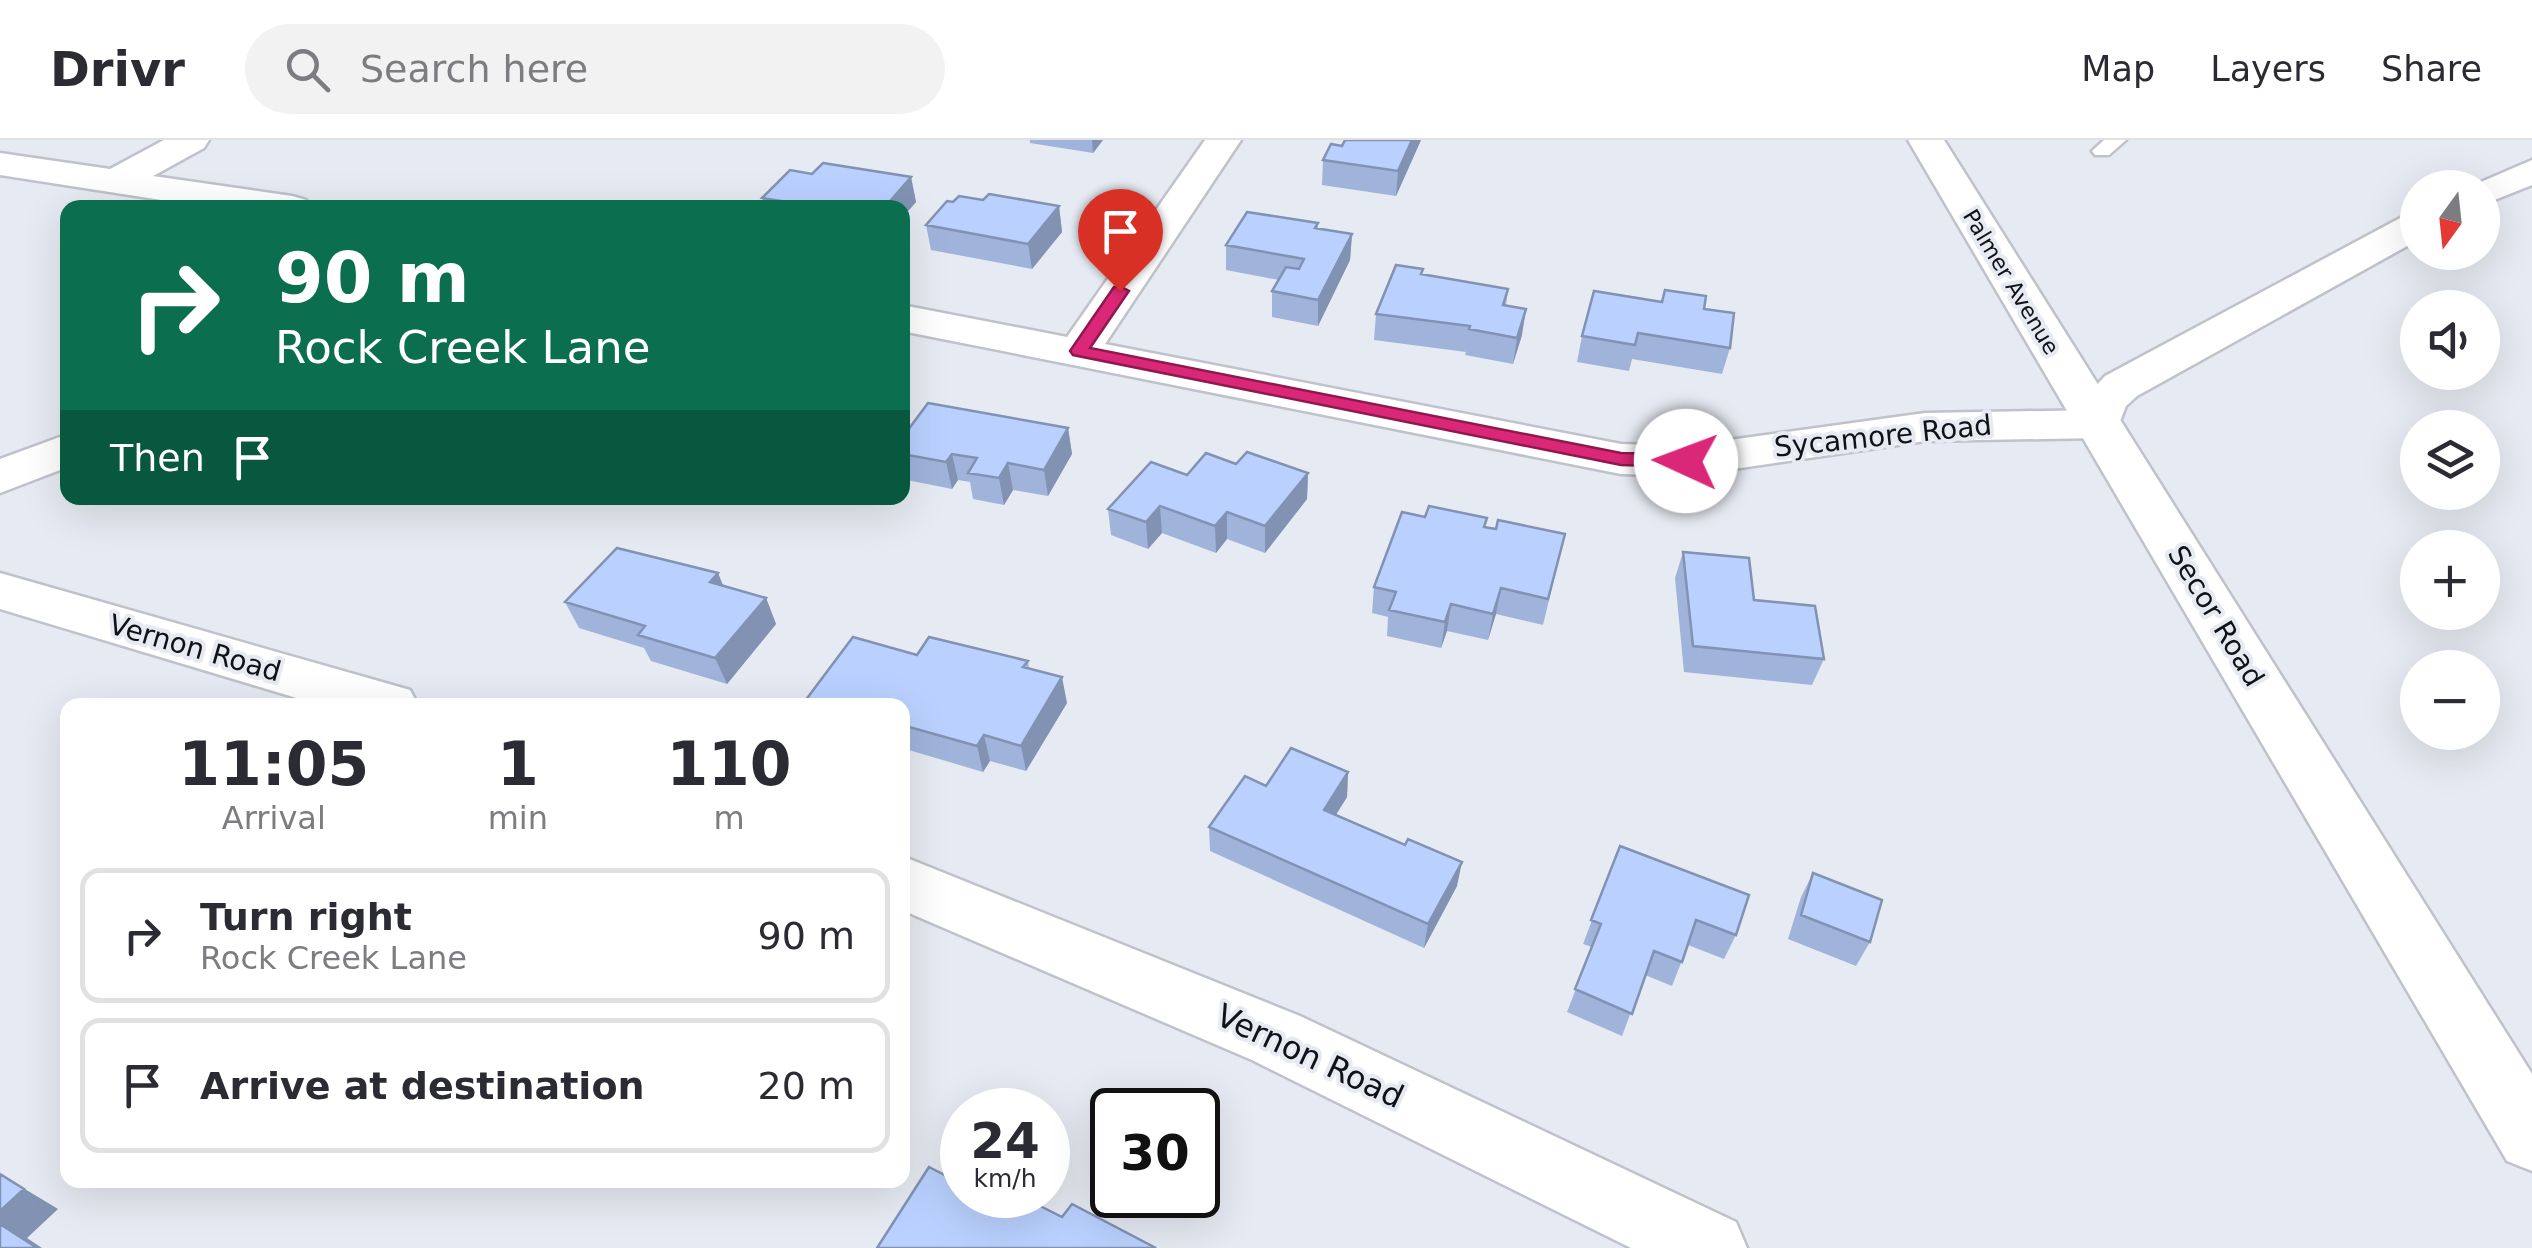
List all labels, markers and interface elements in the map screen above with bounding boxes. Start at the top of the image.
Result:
search box [245,24,945,114]
text: Drivr [50,41,185,97]
icon: search [280,42,335,97]
text: Search here [360,47,588,91]
text: Map [2081,49,2155,89]
text: Layers [2210,49,2326,89]
text: Share [2381,49,2482,89]
north arrow [2400,170,2500,270]
map controls [2400,170,2500,750]
pin [1078,189,1163,292]
icon: arrive [1093,204,1148,259]
street label: Palmer Avenue [1958,205,2064,359]
text: 90 m [275,237,470,319]
icon: right [110,240,240,370]
button: sound [2400,290,2500,390]
text: Rock Creek Lane [275,321,650,374]
street label: Sycamore Road [1773,408,1993,464]
position arrow [1634,409,1738,513]
button: layers [2400,410,2500,510]
icon: arrive [225,430,280,485]
text: Then [110,436,205,480]
button: + [2400,530,2500,630]
street label: Secor Road [2161,540,2271,692]
street label: Vernon Road [105,608,285,688]
button: − [2400,650,2500,750]
text: 11:05 [178,729,369,799]
text: 1 [497,729,539,799]
text: 110 [666,729,792,799]
text: Arrival [222,799,326,837]
text: min [488,799,548,837]
text: m [713,799,745,837]
text: Turn right [200,895,412,939]
icon: right [115,908,170,963]
text: 90 m [758,914,855,958]
text: Rock Creek Lane [200,939,467,977]
street label: Vernon Road [1210,996,1410,1116]
icon: arrive [115,1058,170,1113]
text: Arrive at destination [200,1064,645,1108]
text: 20 m [758,1064,855,1108]
speed limit sign: 30 [1090,1088,1220,1218]
text: 24 [970,1112,1040,1170]
text: km/h [973,1164,1037,1193]

